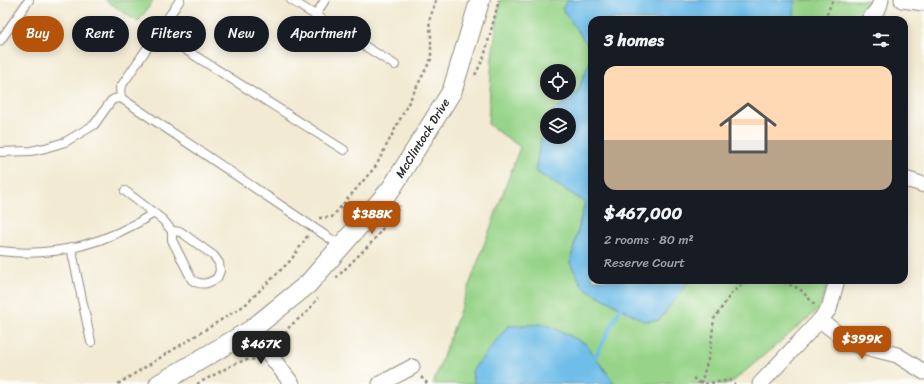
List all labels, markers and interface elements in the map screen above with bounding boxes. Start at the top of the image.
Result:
chip: Buy [12,16,64,52]
chip: Rent [72,16,129,52]
chip: Filters [137,16,206,52]
chip: New [214,16,269,52]
chip: Apartment [277,16,371,52]
text: 3 homes [604,25,664,55]
icon: filters [870,29,892,51]
map controls [540,64,576,144]
button: locate [540,64,576,100]
icon: home [712,92,784,164]
street label: McClintock Drive [389,94,456,182]
button: layers [540,108,576,144]
text: $467,000 [604,198,682,228]
pin: $388K [344,201,400,235]
text: $388K [352,202,392,225]
text: 2 rooms · 80 m² [604,228,694,251]
text: Reserve Court [604,251,685,274]
pin: $399K [834,326,890,360]
text: $399K [842,327,882,350]
pin: $467K [233,331,289,365]
text: $467K [241,332,281,355]

